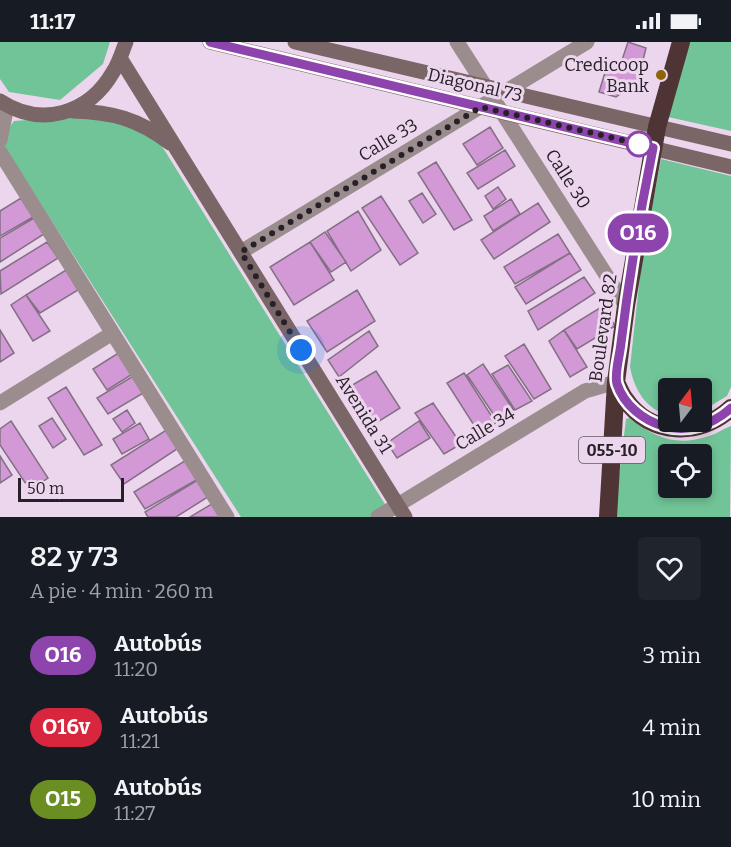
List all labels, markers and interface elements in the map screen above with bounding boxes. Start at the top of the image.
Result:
text: 11:17 [30,8,75,35]
place label: Credicoop Bank [564,54,650,97]
street label: Diagonal 73 [425,63,525,107]
marker: Credicoop Bank [654,68,668,82]
street label: Calle 33 [354,114,422,166]
unlabelled marker [626,131,652,157]
street label: Calle 30 [541,145,595,213]
line badge: O16 [604,214,672,252]
text: O16 [620,220,656,246]
street label: Boulevard 82 [585,273,621,383]
your location [286,335,316,365]
street label: Avenida 31 [331,370,397,458]
north arrow [658,378,712,432]
map controls [658,378,712,498]
street label: Calle 34 [451,402,519,455]
road number: 055-10 [579,437,645,463]
button: locate [658,444,712,498]
scale bar [18,475,124,502]
text: 50 m [27,479,64,498]
button: heart [638,537,701,600]
text: 82 y 73 [30,540,119,573]
text: A pie · 4 min · 260 m [30,579,213,603]
text: Autobús [114,630,202,657]
text: O16 [45,642,81,668]
text: 3 min [643,642,701,669]
text: 11:20 [114,657,158,681]
text: Autobús [120,702,208,729]
text: O16v [42,714,90,740]
text: 4 min [642,714,701,741]
text: 11:21 [120,729,160,753]
text: Autobús [114,774,202,801]
text: O15 [45,786,81,812]
text: 10 min [632,786,701,813]
text: 11:27 [114,801,155,825]

